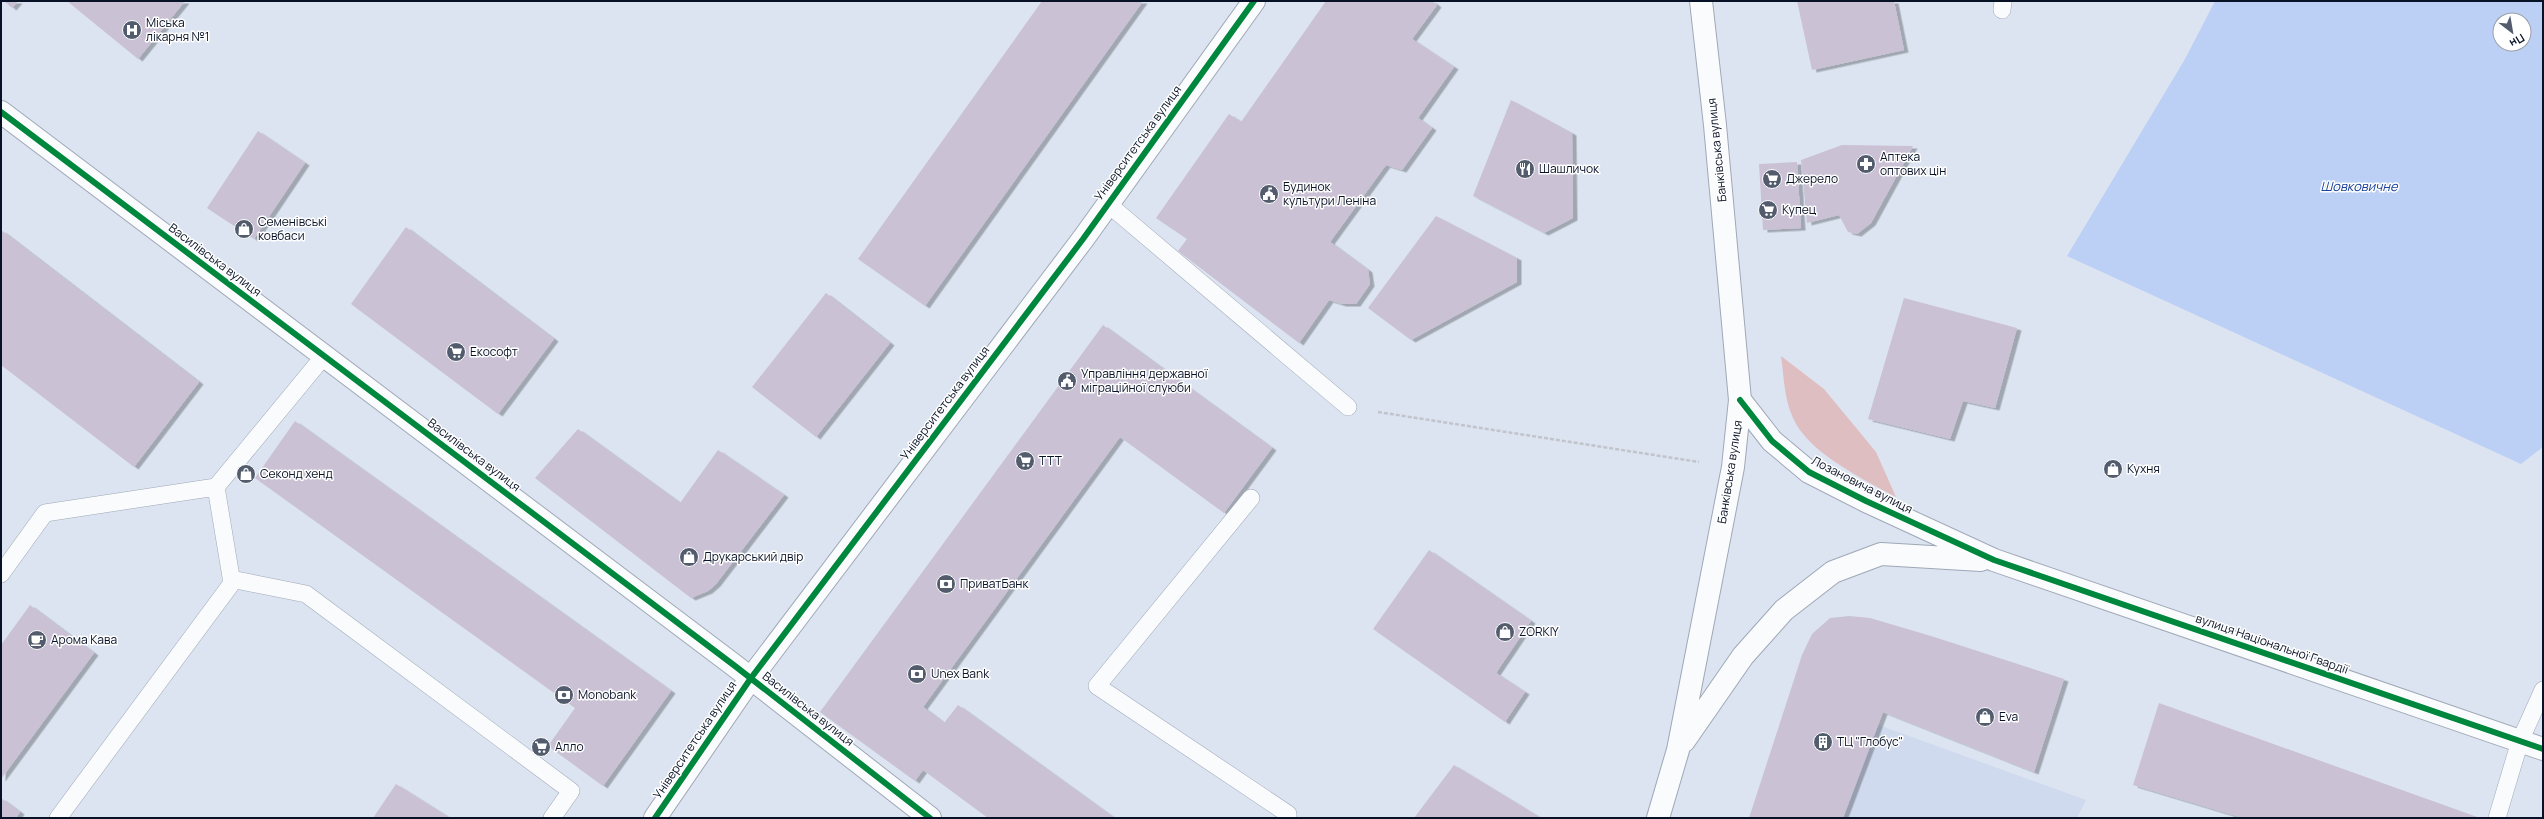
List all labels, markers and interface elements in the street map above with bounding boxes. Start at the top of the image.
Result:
north arrow [2492,12,2532,52]
place label: Міська лікарня №1 [146,14,210,45]
hospital icon: Міська лікарня №1 [121,19,143,41]
text: Пн [2507,31,2528,51]
street label: Університетська вулиця [1090,82,1185,204]
street label: Банківська вулиця [1703,97,1730,203]
place label: Аптека оптових цін [1880,148,1946,179]
pharmacy icon: Аптека оптових цін [1855,153,1877,175]
restaurant icon: Шашличок [1514,158,1536,180]
place label: Шашличок [1539,160,1600,177]
supermarket icon: Джерело [1761,168,1783,190]
place label: Джерело [1786,170,1838,187]
water label: Шовковичне [2320,177,2399,195]
place label: Будинок культури Леніна [1283,178,1376,209]
public building icon: Будинок культури Леніна [1258,183,1280,205]
supermarket icon: Купец [1757,199,1779,221]
place label: Купец [1782,201,1817,218]
place label: Семенівські ковбаси [258,213,327,244]
shop icon: Семенівські ковбаси [233,218,255,240]
street label: Василівська вулиця [165,219,265,300]
supermarket icon: Екософт [445,341,467,363]
street label: Університетська вулиця [896,342,993,463]
place label: Екософт [470,343,518,360]
place label: Управління державної міграційної слуюби [1081,365,1209,396]
public building icon: Управління державної міграційної слуюби [1056,370,1078,392]
street label: Василівська вулиця [424,414,524,495]
street label: Банківська вулиця [1713,419,1746,525]
supermarket icon: ТТТ [1014,450,1036,472]
place label: ТТТ [1039,452,1063,469]
street label: Лозановича вулиця [1809,452,1916,517]
shop icon: Кухня [2102,458,2124,480]
place label: Кухня [2127,460,2160,477]
shop icon: Секонд хенд [235,463,257,485]
place label: Секонд хенд [260,465,333,482]
shop icon: Друкарський двір [678,546,700,568]
place label: Друкарський двір [703,548,803,565]
bank icon: ПриватБанк [935,573,957,595]
place label: ПриватБанк [960,575,1029,592]
street label: вулиця Національної Гвардії [2194,609,2352,678]
shop icon: ZORKIY [1494,621,1516,643]
place label: ZORKIY [1519,623,1559,640]
cafe icon: Арома Кава [26,629,48,651]
place label: Арома Кава [51,631,117,648]
bank icon: Unex Bank [906,663,928,685]
place label: Unex Bank [931,665,990,682]
street label: Василівська вулиця [759,667,858,750]
street label: Університетська вулиця [649,678,740,802]
bank icon: Monobank [553,684,575,706]
place label: Monobank [578,686,637,703]
shop icon: Eva [1974,706,1996,728]
place label: Eva [1999,708,2018,725]
building icon: ТЦ "Глобус" [1812,731,1834,753]
place label: ТЦ "Глобус" [1837,733,1903,750]
supermarket icon: Алло [530,736,552,758]
place label: Алло [555,738,584,755]

